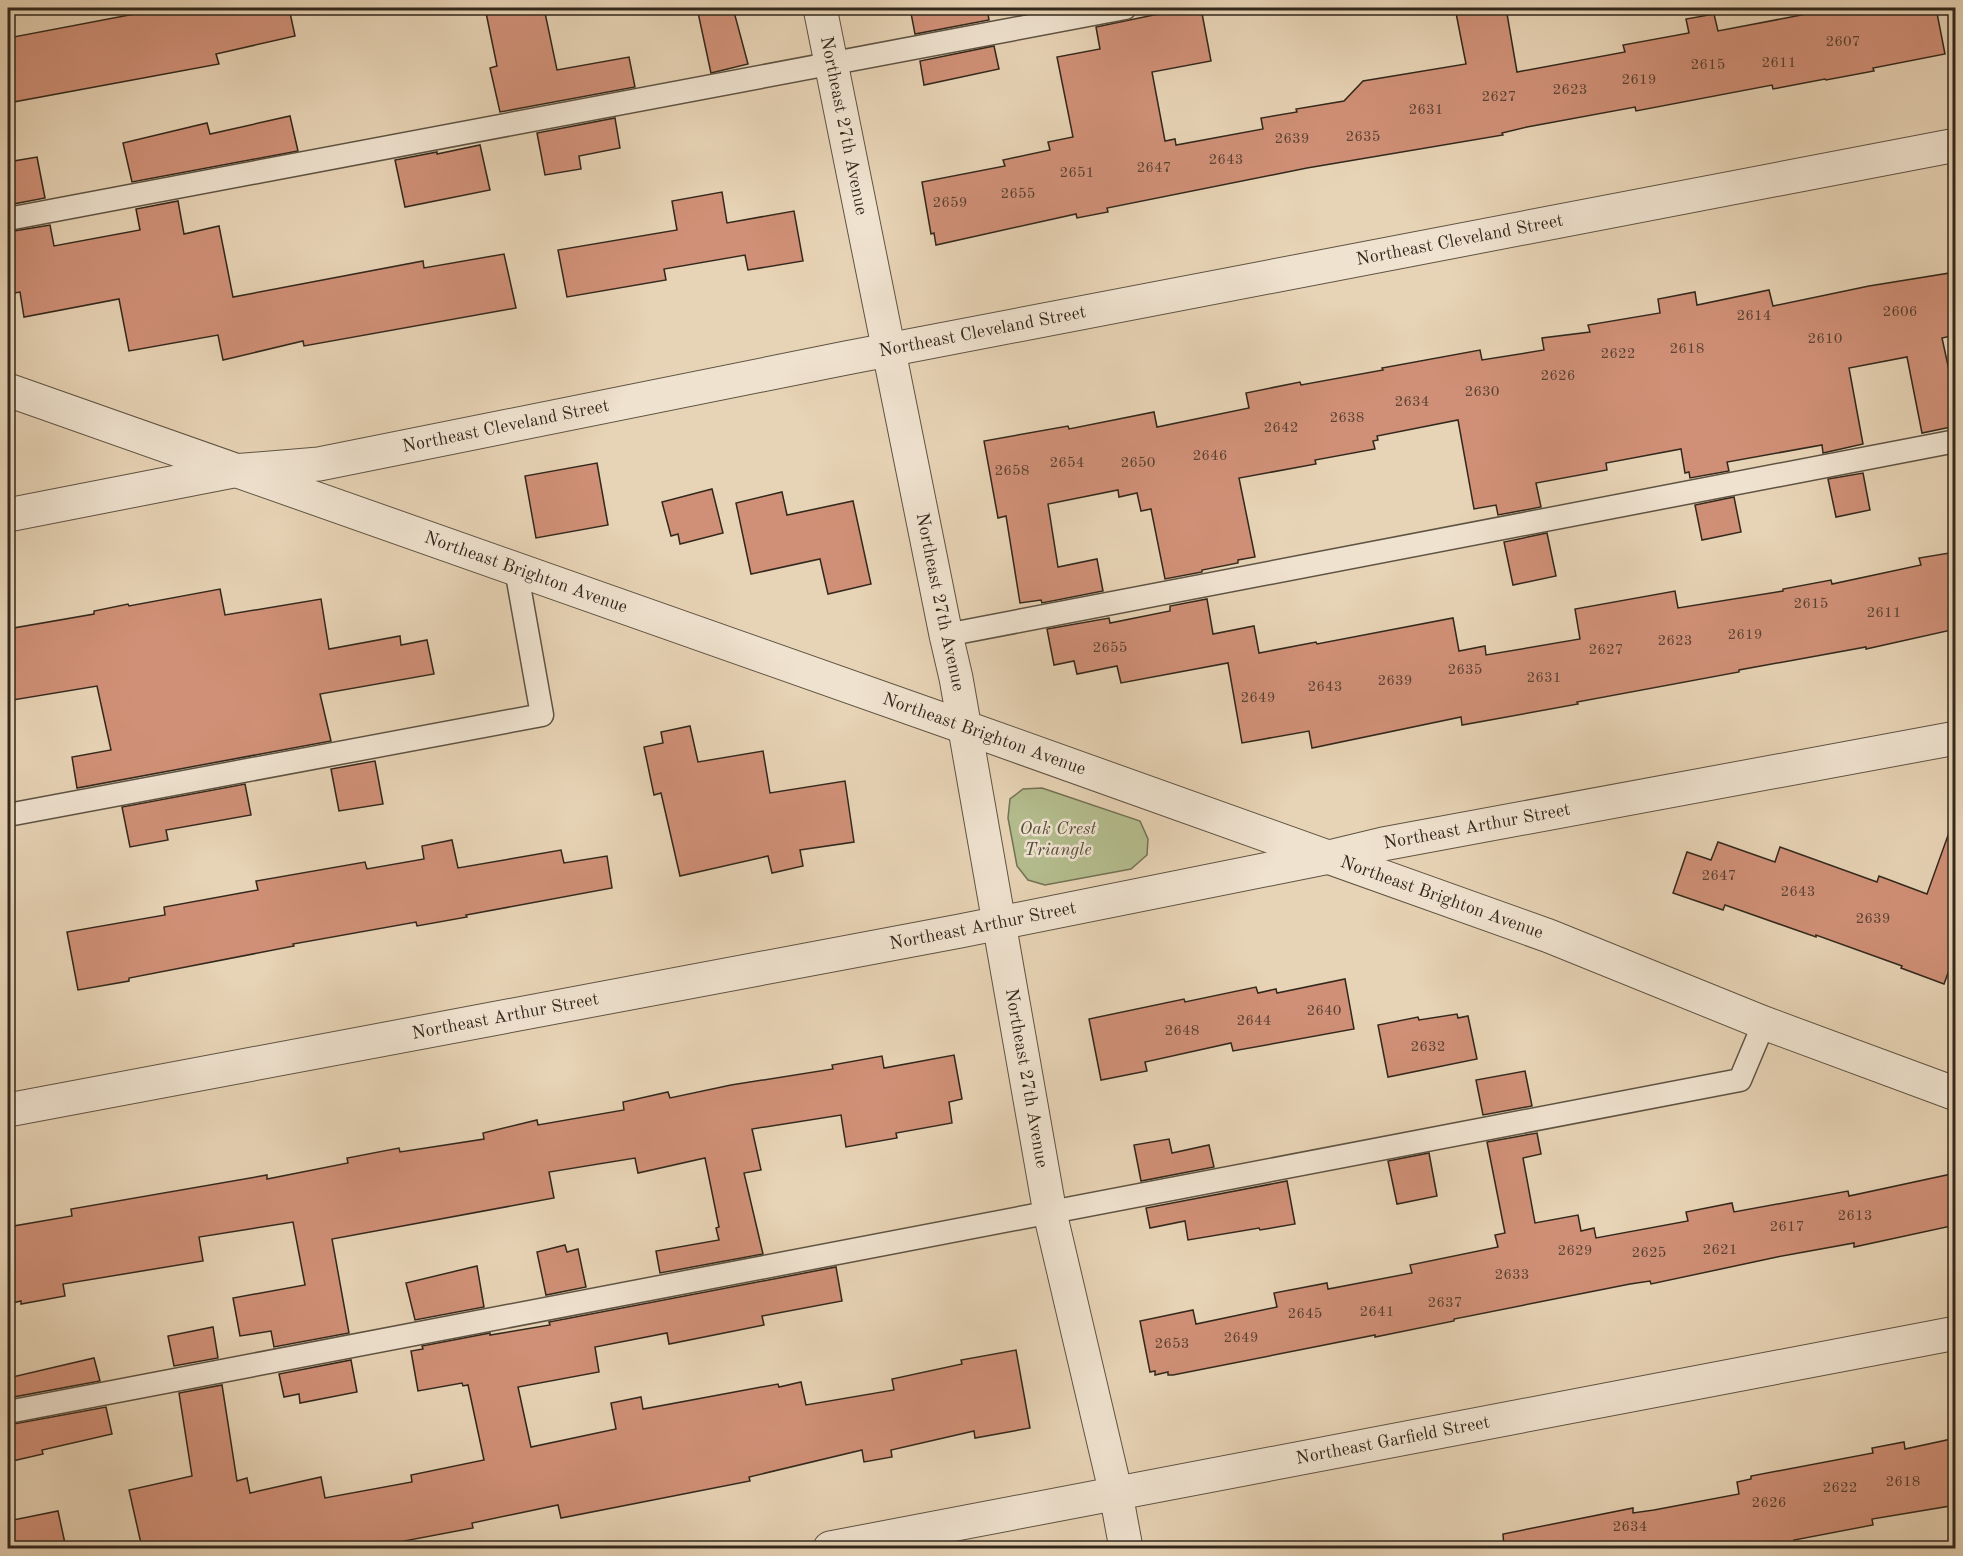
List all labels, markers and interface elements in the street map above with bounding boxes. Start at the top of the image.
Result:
street label: Northeast 27th Avenue [817,35,870,217]
house number: 2607 [1826,35,1860,50]
house number: 2611 [1762,56,1796,71]
house number: 2615 [1691,58,1725,73]
house number: 2619 [1622,73,1656,88]
house number: 2623 [1553,83,1587,98]
house number: 2627 [1482,90,1516,105]
house number: 2631 [1409,103,1443,118]
house number: 2635 [1346,130,1380,145]
house number: 2639 [1275,132,1309,147]
house number: 2643 [1209,153,1243,168]
house number: 2647 [1137,161,1171,176]
house number: 2651 [1060,166,1094,181]
house number: 2655 [1001,187,1035,202]
house number: 2659 [933,196,967,211]
street label: Northeast Cleveland Street [1355,212,1565,269]
street label: Northeast Cleveland Street [877,303,1088,361]
house number: 2606 [1883,305,1917,320]
house number: 2614 [1737,309,1771,324]
house number: 2610 [1808,332,1842,347]
house number: 2618 [1670,342,1704,357]
house number: 2622 [1601,347,1635,362]
house number: 2626 [1541,369,1575,384]
house number: 2630 [1465,385,1499,400]
house number: 2634 [1395,395,1429,410]
street label: Northeast Cleveland Street [401,397,611,456]
house number: 2638 [1330,411,1364,426]
house number: 2642 [1264,421,1298,436]
house number: 2646 [1193,449,1227,464]
house number: 2654 [1050,456,1084,471]
house number: 2650 [1121,456,1155,471]
house number: 2658 [995,464,1029,479]
street label: Northeast 27th Avenue [913,511,967,693]
street label: Northeast Brighton Avenue [422,528,630,617]
house number: 2615 [1794,597,1828,612]
house number: 2611 [1867,606,1901,621]
house number: 2619 [1728,628,1762,643]
house number: 2623 [1658,634,1692,649]
house number: 2655 [1093,641,1127,656]
house number: 2627 [1589,643,1623,658]
house number: 2635 [1448,663,1482,678]
house number: 2631 [1527,671,1561,686]
house number: 2639 [1378,674,1412,689]
house number: 2643 [1308,680,1342,695]
street label: Northeast Brighton Avenue [880,690,1088,779]
house number: 2649 [1241,691,1275,706]
street label: Northeast Arthur Street [1382,801,1572,853]
park label: Oak Crest Triangle [1020,820,1097,859]
street label: Northeast Brighton Avenue [1338,853,1546,942]
house number: 2647 [1702,869,1736,884]
house number: 2643 [1781,885,1815,900]
street label: Northeast Arthur Street [888,899,1078,953]
house number: 2639 [1856,912,1890,927]
street label: Northeast 27th Avenue [1002,987,1051,1169]
street label: Northeast Arthur Street [410,990,600,1043]
house number: 2640 [1307,1004,1341,1019]
house number: 2644 [1237,1014,1271,1029]
house number: 2648 [1165,1024,1199,1039]
house number: 2632 [1411,1040,1445,1055]
house number: 2613 [1838,1209,1872,1224]
house number: 2617 [1770,1220,1804,1235]
house number: 2621 [1703,1243,1737,1258]
house number: 2629 [1558,1244,1592,1259]
house number: 2625 [1632,1246,1666,1261]
house number: 2633 [1495,1268,1529,1283]
house number: 2637 [1428,1296,1462,1311]
house number: 2641 [1360,1305,1394,1320]
house number: 2645 [1288,1307,1322,1322]
house number: 2649 [1224,1331,1258,1346]
house number: 2653 [1155,1337,1189,1352]
street label: Northeast Garfield Street [1294,1413,1491,1468]
house number: 2618 [1886,1475,1920,1490]
house number: 2622 [1823,1481,1857,1496]
house number: 2626 [1752,1496,1786,1511]
house number: 2634 [1613,1520,1647,1535]

